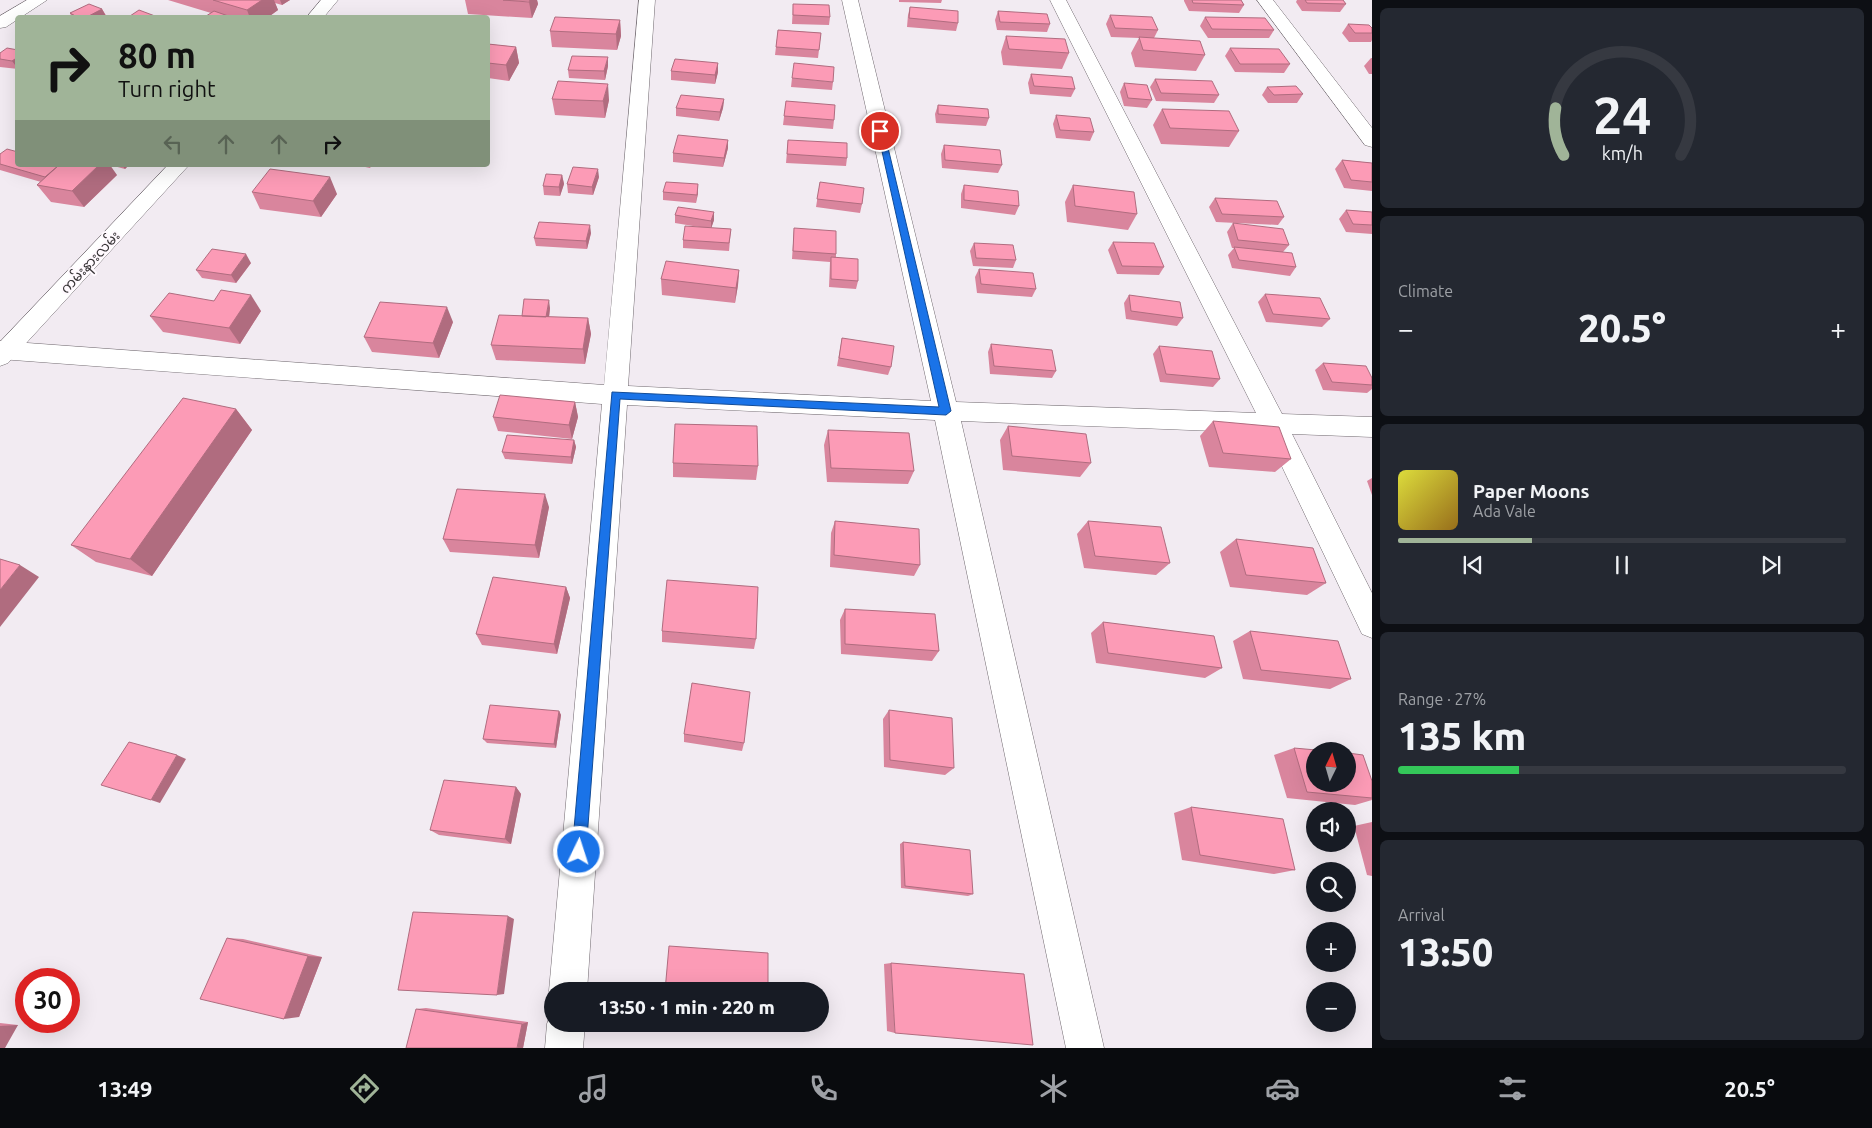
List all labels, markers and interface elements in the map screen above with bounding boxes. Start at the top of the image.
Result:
icon: right [35,35,100,100]
text: 80 m [118,35,196,75]
text: Turn right [118,76,216,101]
text: 24 [1593,86,1651,144]
pin [859,110,901,152]
icon: arrive [866,117,894,145]
icon: left [159,130,187,158]
icon: ahead [212,130,240,158]
icon: ahead [265,130,293,158]
icon: right [318,130,346,158]
text: km/h [1601,143,1643,163]
street label: ကမ်းနားလမ်း [56,226,126,299]
text: Climate [1398,282,1453,300]
text: 20.5° [1578,307,1666,349]
text: − [1398,313,1414,344]
text: + [1830,313,1846,344]
text: Paper Moons [1473,480,1590,502]
text: Ada Vale [1473,502,1536,520]
icon: previous [1459,551,1487,579]
icon: pause [1608,551,1636,579]
icon: next [1757,551,1785,579]
text: Range · 27% [1398,690,1486,708]
text: 135 km [1398,715,1526,757]
north arrow [1306,742,1356,792]
map controls [1306,742,1356,1032]
button: sound [1306,802,1356,852]
position arrow [552,825,604,877]
button: search [1306,862,1356,912]
text: Arrival [1398,906,1445,924]
button: + [1306,922,1356,972]
text: 13:50 [1398,931,1493,973]
speed limit sign: 30 [15,968,80,1033]
button: − [1306,982,1356,1032]
text: 13:50 · 1 min · 220 m [598,996,775,1018]
icon: directions [347,1071,382,1106]
icon: music [576,1071,611,1106]
icon: phone [806,1071,841,1106]
icon: climate [1036,1071,1071,1106]
icon: car [1265,1071,1300,1106]
icon: filters [1495,1071,1530,1106]
text: 13:49 [97,1076,152,1101]
text: 20.5° [1724,1076,1775,1101]

